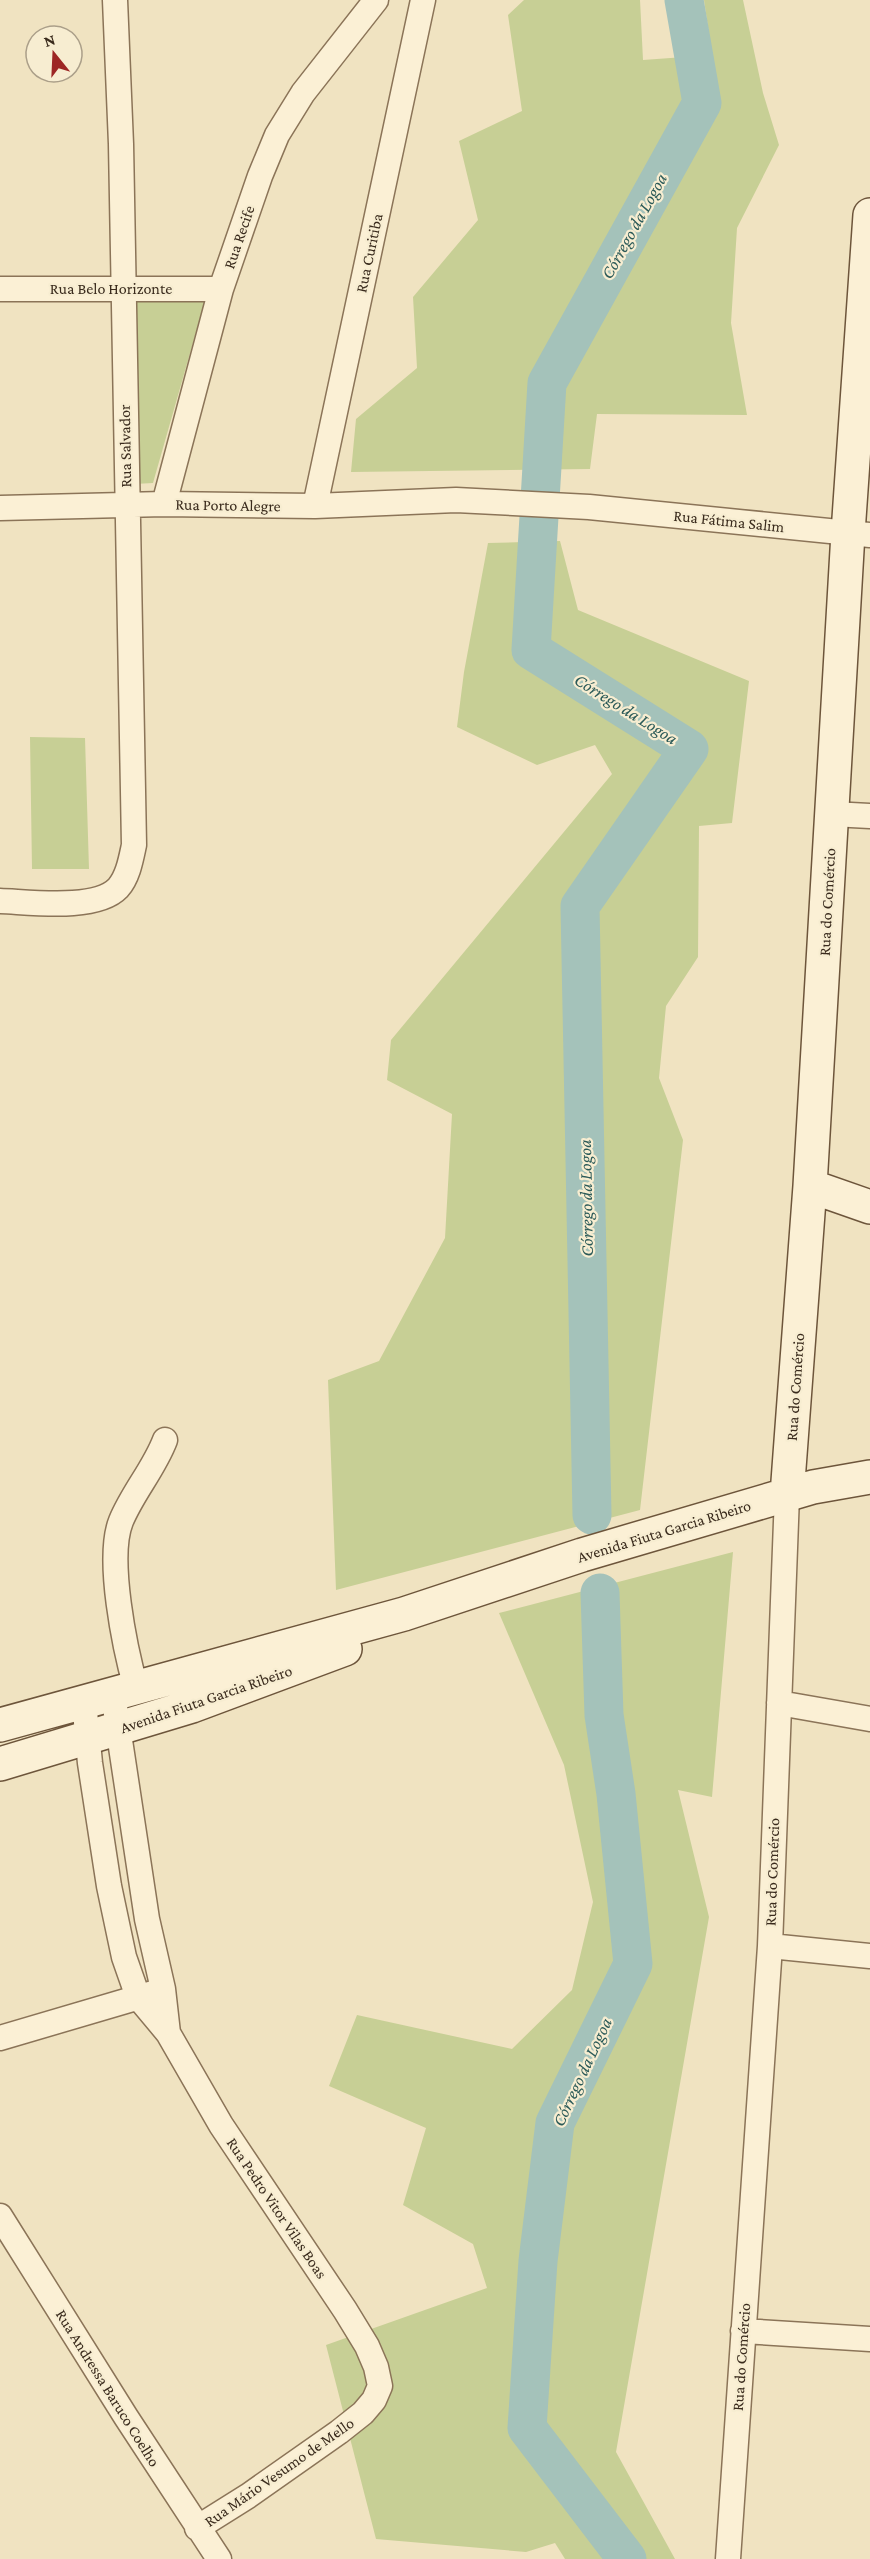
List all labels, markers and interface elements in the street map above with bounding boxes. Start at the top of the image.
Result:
north arrow [24,24,84,84]
text: N [42,30,57,50]
water label: Córrego da Logoa [597,169,671,282]
street label: Rua Recife [220,203,258,271]
street label: Rua Curitiba [352,211,386,294]
street label: Rua Belo Horizonte [50,280,172,297]
street label: Rua Salvador [116,404,134,488]
street label: Rua Porto Alegre [175,496,281,515]
street label: Rua Fátima Salim [673,507,785,535]
water label: Córrego da Logoa [571,669,681,749]
street label: Rua do Comércio [816,847,838,956]
water label: Córrego da Logoa [575,1139,597,1257]
street label: Rua do Comércio [783,1332,807,1442]
street label: Avenida Fiuta Garcia Ribeiro [575,1496,753,1566]
street label: Avenida Fiuta Garcia Ribeiro [118,1662,294,1736]
street label: Rua do Comércio [762,1818,782,1926]
water label: Córrego da Logoa [548,2014,616,2129]
street label: Rua Pedro Vitor Vilas Boas [223,2134,331,2282]
street label: Rua do Comércio [729,2302,753,2412]
street label: Rua Andressa Baruco Coelho [53,2306,163,2470]
street label: Rua Mário Vesumo de Mello [201,2414,357,2530]

